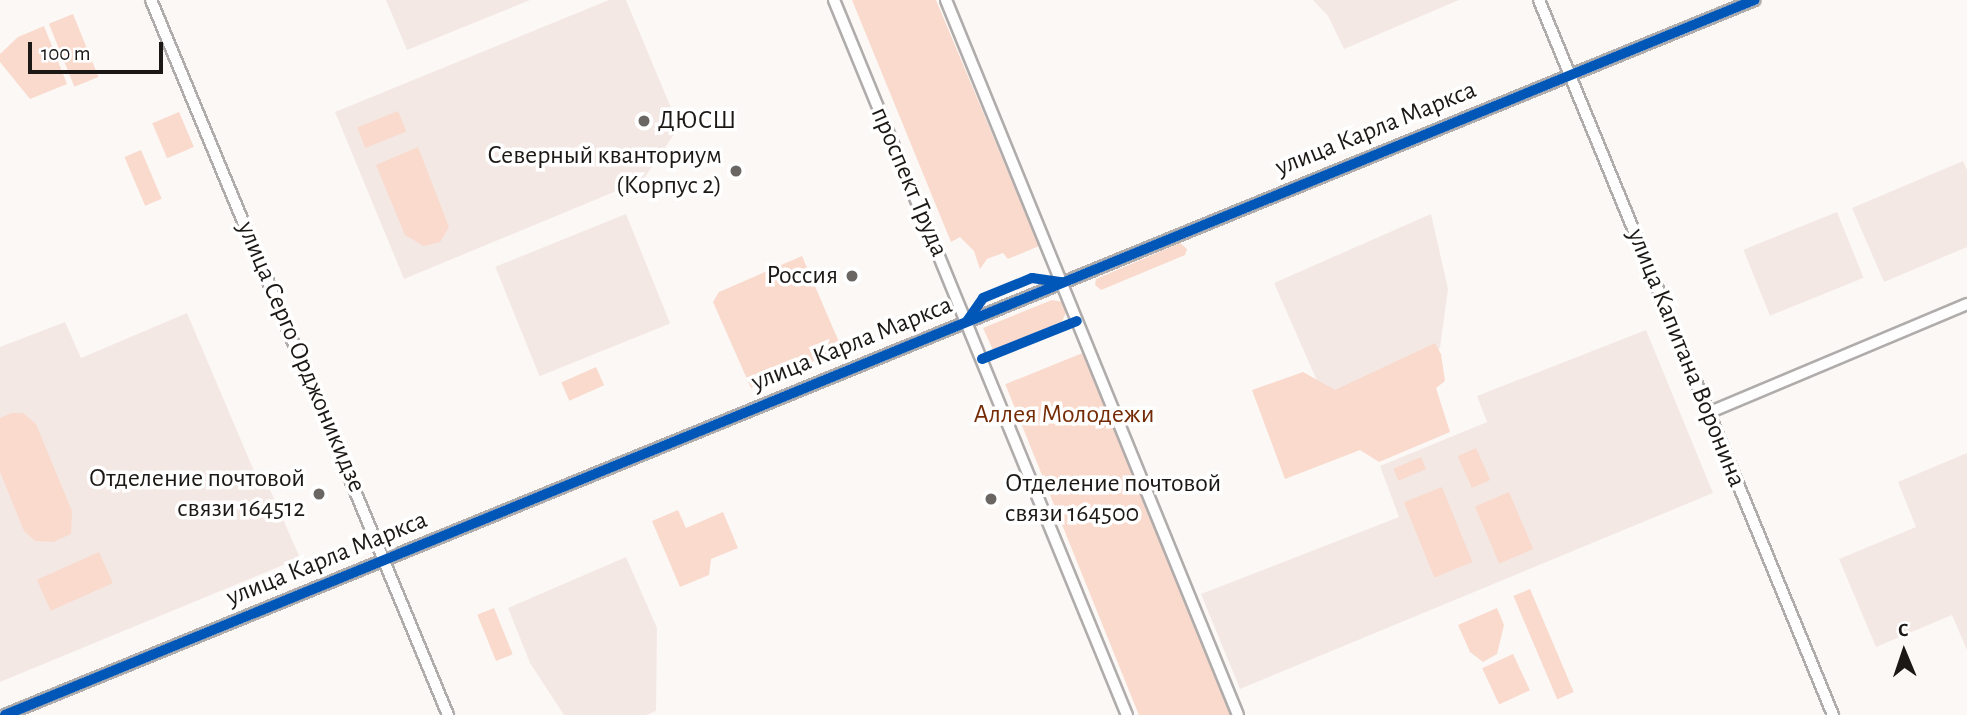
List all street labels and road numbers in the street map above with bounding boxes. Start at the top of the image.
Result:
street label: улица Карла Маркса [1271,75,1481,183]
street label: проспект Труда [863,102,955,262]
street label: улица Серго Орджоникидзе [230,217,372,497]
street label: улица Капитана Воронина [1620,224,1752,492]
street label: улица Карла Маркса [747,290,957,398]
street label: улица Карла Маркса [222,505,432,613]

